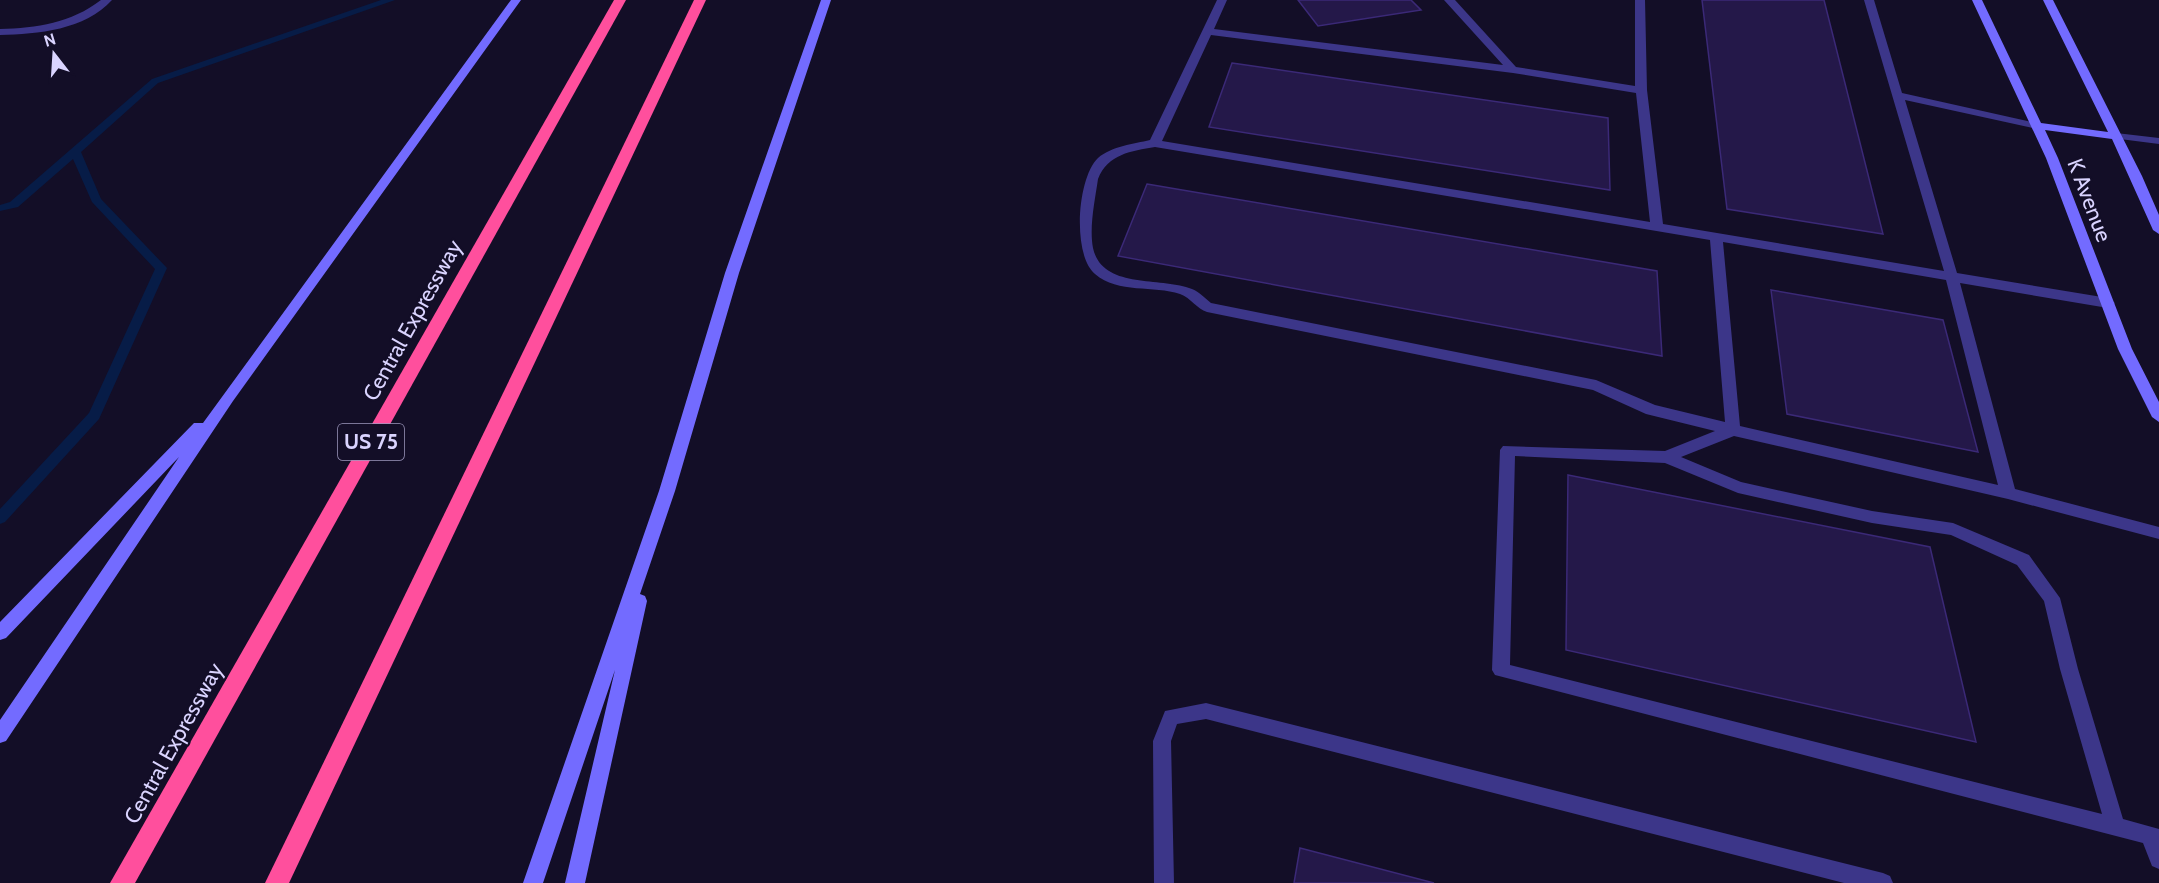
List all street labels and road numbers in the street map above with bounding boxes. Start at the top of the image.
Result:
street label: K Avenue [2061,155,2118,246]
street label: Central Expressway [357,235,468,405]
road number: US 75 [338,424,404,460]
street label: Central Expressway [118,658,229,828]

